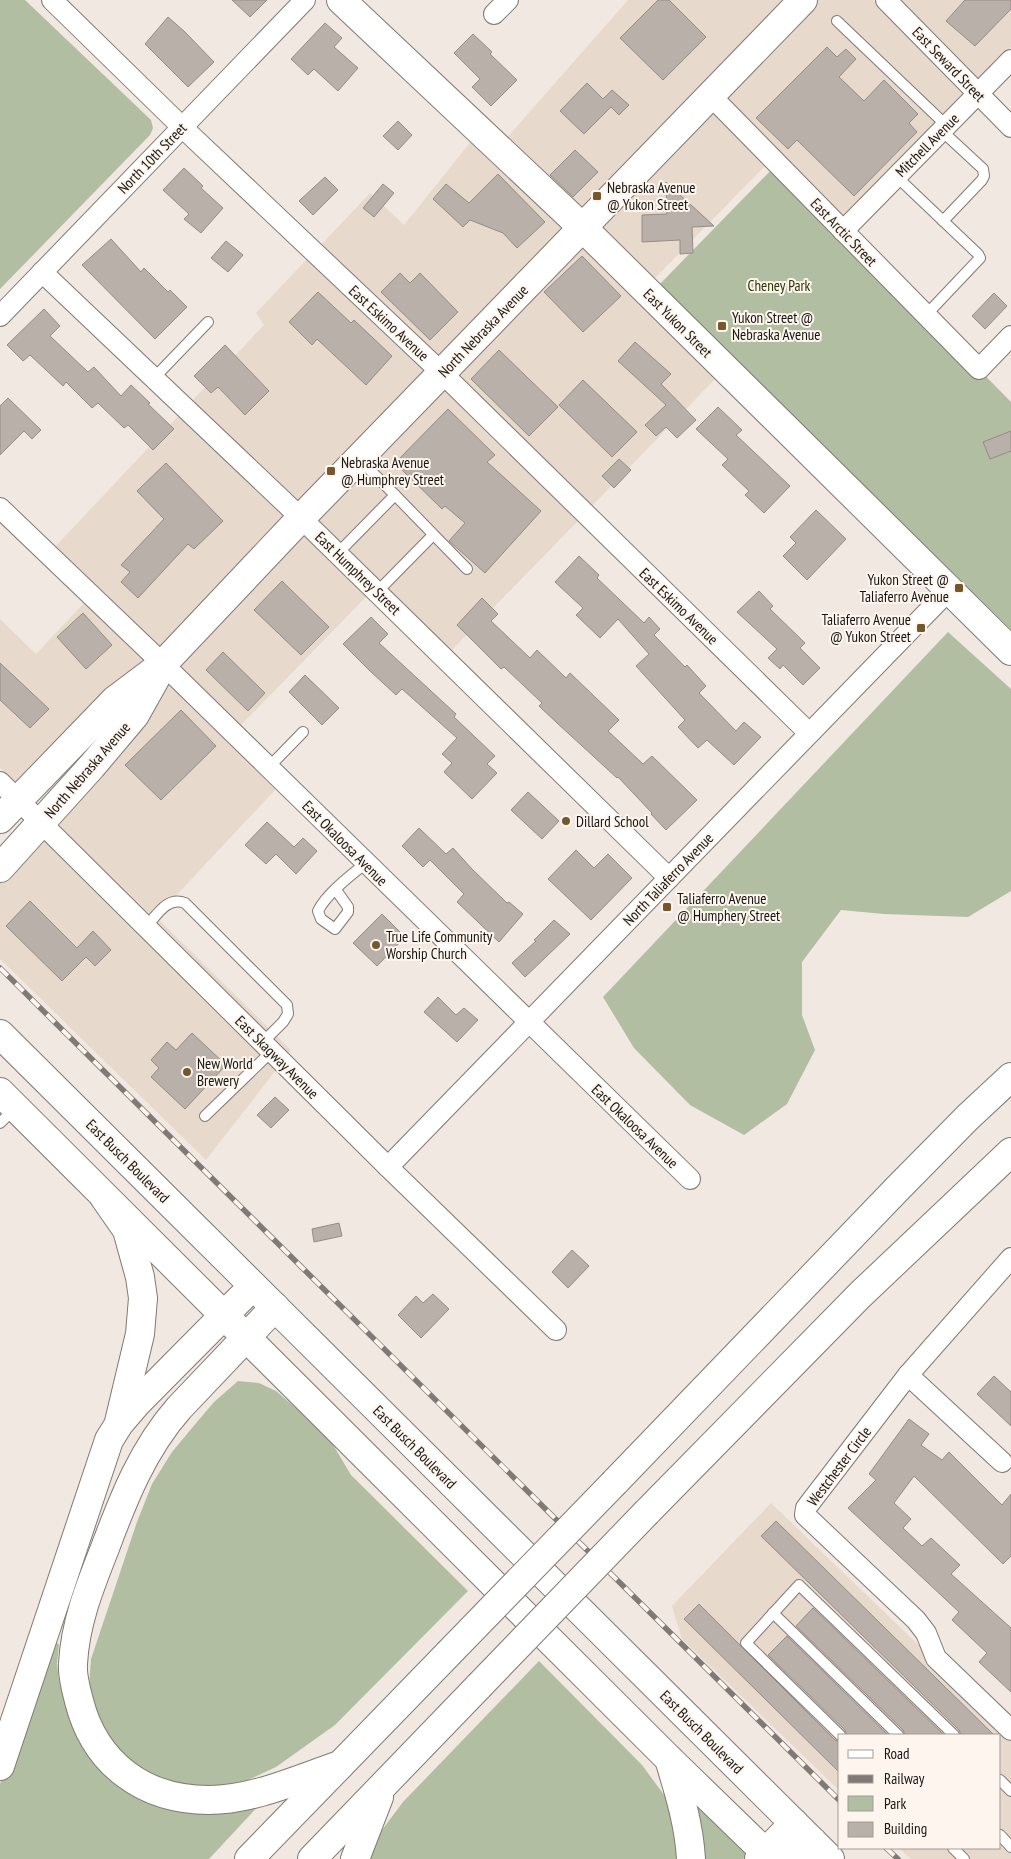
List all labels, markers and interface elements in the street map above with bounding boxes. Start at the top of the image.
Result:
street label: East Seward Street [908,23,990,105]
street label: Mitchell Avenue [891,109,963,181]
street label: North 10th Street [113,119,191,197]
place label: Nebraska Avenue @ Yukon Street [607,178,696,214]
marker: Nebraska Avenue @ Yukon Street [591,190,603,202]
street label: East Arctic Street [807,194,881,270]
park label: Cheney Park [748,276,811,295]
street label: East Eskimo Avenue [345,281,433,365]
street label: North Nebraska Avenue [434,281,532,381]
street label: East Yukon Street [640,285,716,361]
place label: Yukon Street @ Nebraska Avenue [732,308,821,344]
marker: Yukon Street @ Nebraska Avenue [716,320,728,332]
place label: Nebraska Avenue @ Humphrey Street [341,453,444,489]
marker: Nebraska Avenue @ Humphrey Street [325,465,337,477]
street label: East Humphrey Street [311,527,405,619]
street label: East Eskimo Avenue [636,564,722,648]
place label: Yukon Street @ Taliaferro Avenue [859,570,949,606]
marker: Yukon Street @ Taliaferro Avenue [953,582,965,594]
place label: Taliaferro Avenue @ Yukon Street [821,610,911,646]
marker: Taliaferro Avenue @ Yukon Street [915,622,927,634]
street label: North Nebraska Avenue [40,718,134,822]
street label: East Okaloosa Avenue [298,796,392,890]
place label: Dillard School [576,812,649,831]
marker: Dillard School [560,815,572,827]
street label: North Taliaferro Avenue [619,828,717,930]
place label: Taliaferro Avenue @ Humphery Street [677,889,780,925]
marker: Taliaferro Avenue @ Humphery Street [661,901,673,913]
place label: True Life Community Worship Church [386,927,493,963]
marker: True Life Community Worship Church [370,939,382,951]
street label: East Skagway Avenue [231,1011,323,1103]
place label: New World Brewery [197,1054,253,1090]
marker: New World Brewery [181,1066,193,1078]
street label: East Okaloosa Avenue [588,1080,682,1172]
street label: East Busch Boulevard [82,1115,174,1207]
street label: East Busch Boulevard [369,1401,461,1493]
street label: Westchester Circle [803,1422,875,1510]
street label: East Busch Boulevard [656,1686,748,1778]
legend [838,1734,1001,1849]
text: Road [884,1744,910,1763]
text: Railway [884,1769,925,1788]
text: Park [884,1794,906,1813]
text: Building [884,1819,927,1838]

